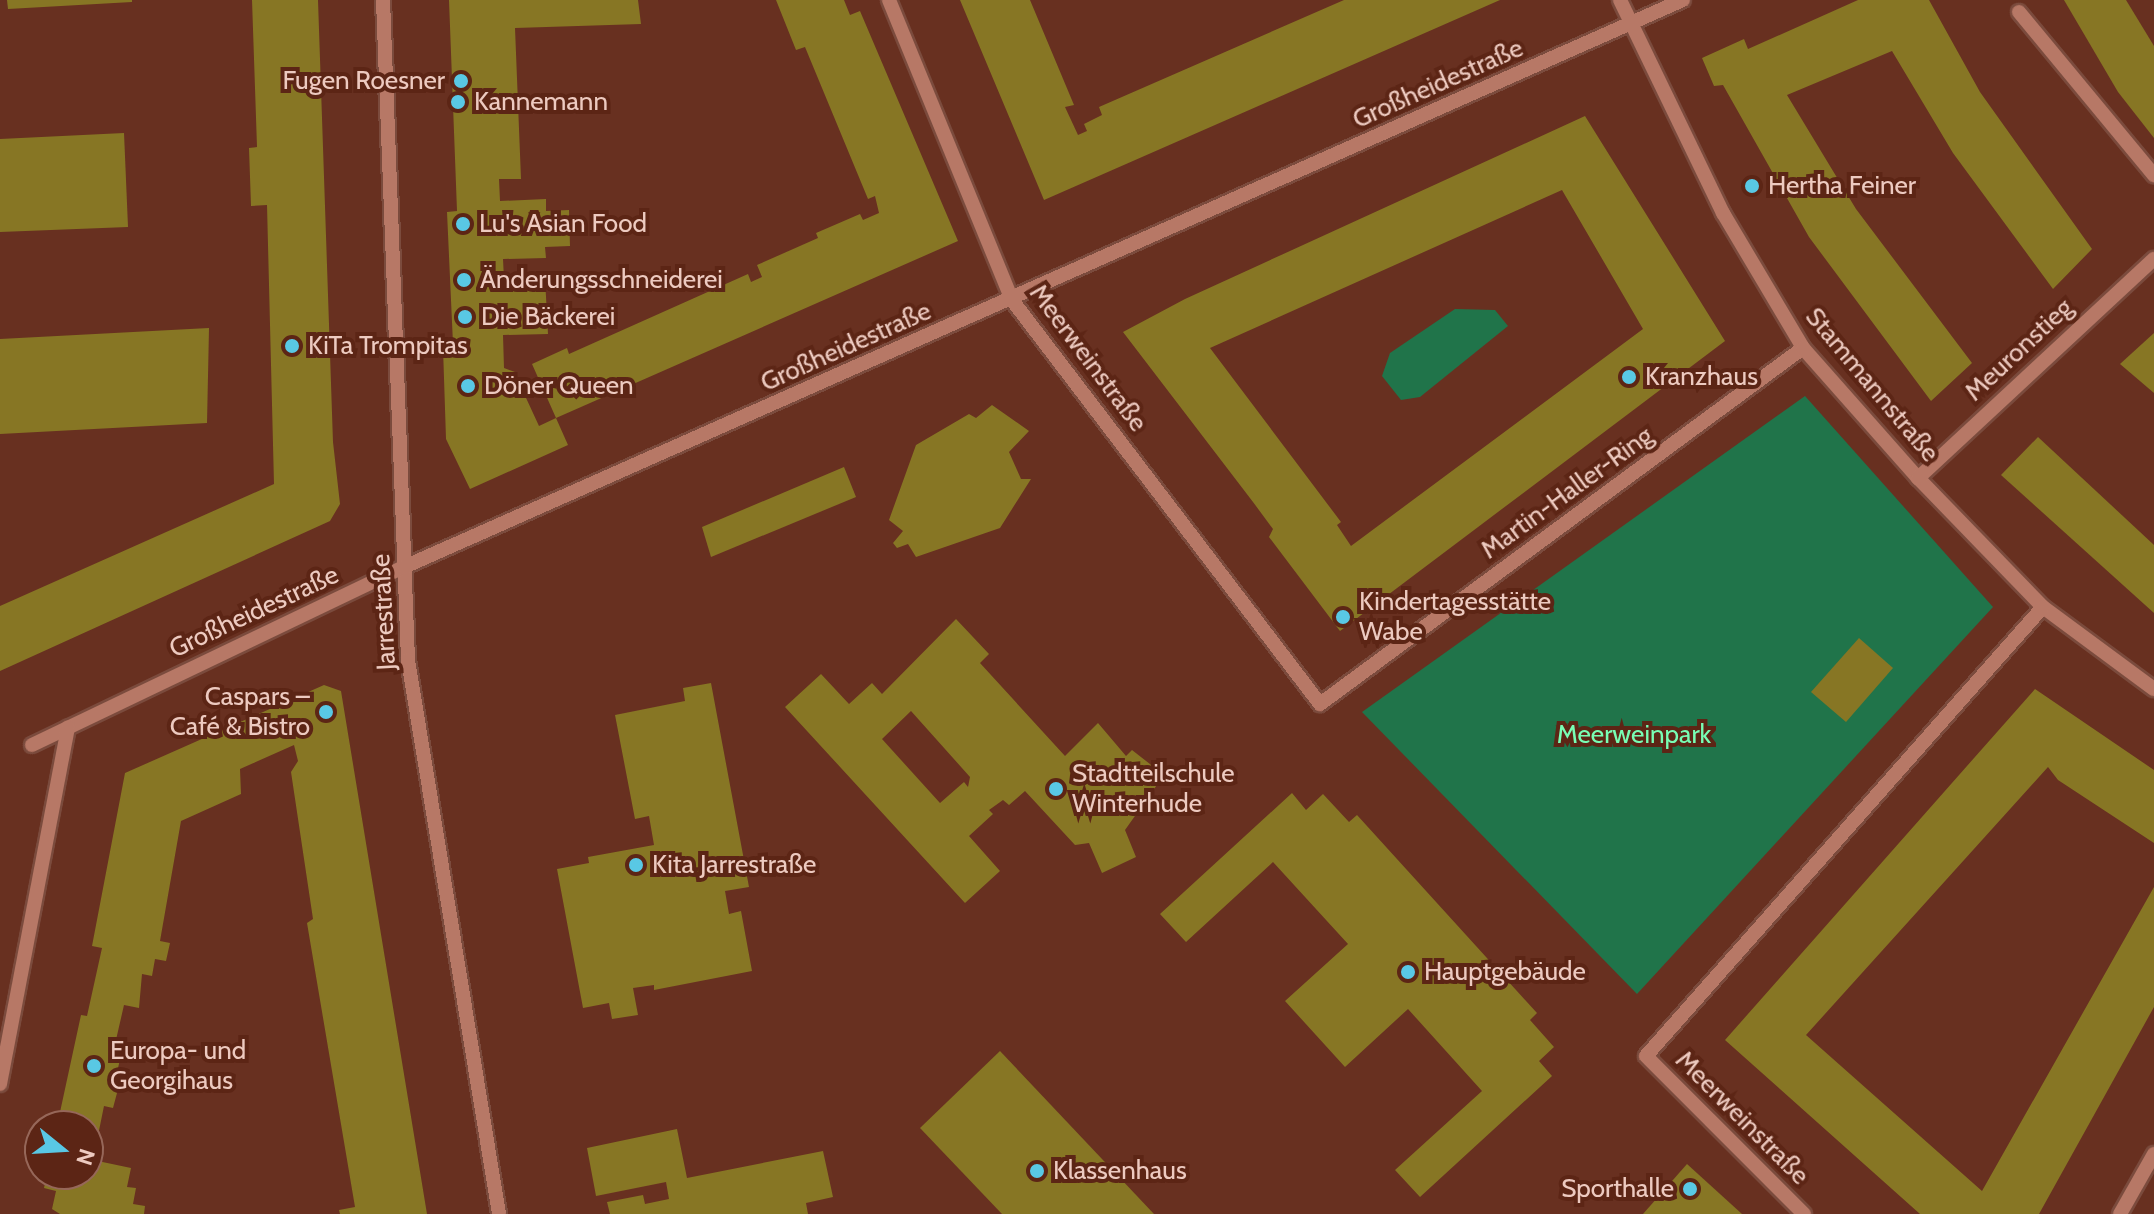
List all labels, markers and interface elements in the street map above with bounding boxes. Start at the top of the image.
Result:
street label: Großheidestraße [1348,32,1528,136]
place label: Fugen Roesner [283,65,445,97]
marker: Fugen Roesner [452,72,470,90]
place label: Kannemann [474,86,608,118]
marker: Kannemann [449,93,467,111]
place label: Hertha Feiner [1768,170,1916,202]
marker: Hertha Feiner [1743,177,1761,195]
place label: Lu's Asian Food [479,208,647,240]
marker: Lu's Asian Food [454,215,472,233]
place label: Änderungsschneiderei [480,264,723,296]
marker: Änderungsschneiderei [455,271,473,289]
street label: Meerweinstraße [1023,278,1153,438]
street label: Meuronstieg [1959,292,2079,408]
street label: Großheidestraße [756,295,936,399]
place label: Die Bäckerei [481,301,615,333]
street label: Stammannstraße [1799,302,1945,468]
marker: Die Bäckerei [456,308,474,326]
place label: KiTa Trompitas [308,330,468,362]
marker: KiTa Trompitas [283,337,301,355]
place label: Kranzhaus [1645,361,1758,393]
marker: Kranzhaus [1620,368,1638,386]
place label: Döner Queen [484,370,634,402]
marker: Döner Queen [459,377,477,395]
street label: Martin-Haller-Ring [1475,420,1659,566]
street label: Jarrestraße [365,553,403,671]
street label: Großheidestraße [164,559,344,665]
place label: Kindertagesstätte Wabe [1359,586,1551,648]
marker: Kindertagesstätte Wabe [1334,608,1352,626]
place label: Caspars – Café & Bistro [170,681,310,742]
marker: Caspars – Café & Bistro [317,703,335,721]
park label: Meerweinpark [1557,719,1711,751]
place label: Stadtteilschule Winterhude [1072,758,1234,820]
marker: Stadtteilschule Winterhude [1047,780,1065,798]
place label: Kita Jarrestraße [652,849,816,881]
marker: Kita Jarrestraße [627,856,645,874]
place label: Hauptgebäude [1424,956,1586,988]
marker: Hauptgebäude [1399,963,1417,981]
place label: Europa- und Georgihaus [110,1035,246,1096]
street label: Meerweinstraße [1669,1045,1815,1191]
marker: Europa- und Georgihaus [85,1057,103,1075]
north arrow [24,1110,104,1190]
text: N [70,1145,101,1169]
place label: Klassenhaus [1053,1155,1187,1187]
marker: Klassenhaus [1028,1162,1046,1180]
place label: Sporthalle [1561,1173,1674,1205]
marker: Sporthalle [1681,1180,1699,1198]

